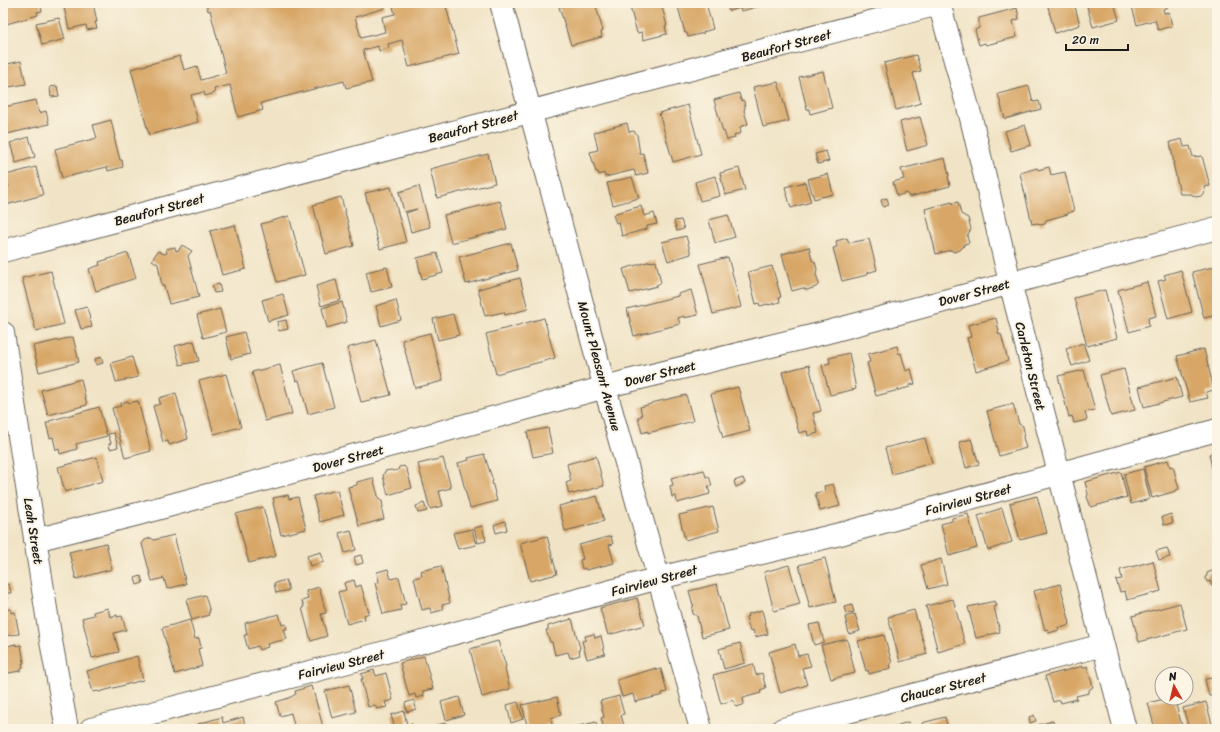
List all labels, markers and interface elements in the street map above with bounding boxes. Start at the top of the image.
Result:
street label: Beaufort Street [738,22,834,69]
scale bar [1066,26,1128,52]
text: 20 m [1072,29,1099,51]
street label: Beaufort Street [425,103,521,150]
street label: Beaufort Street [111,186,207,233]
street label: Dover Street [936,272,1013,313]
street label: Mount Pleasant Avenue [571,298,628,434]
street label: Carleton Street [1008,319,1053,413]
street label: Dover Street [622,353,699,393]
street label: Dover Street [310,438,387,479]
street label: Fairview Street [922,477,1015,522]
street label: Leah Street [17,496,50,566]
street label: Fairview Street [608,558,701,603]
street label: Fairview Street [295,642,388,686]
street label: Chaucer Street [898,666,989,709]
north arrow [1154,666,1194,706]
text: N [1167,667,1178,687]

